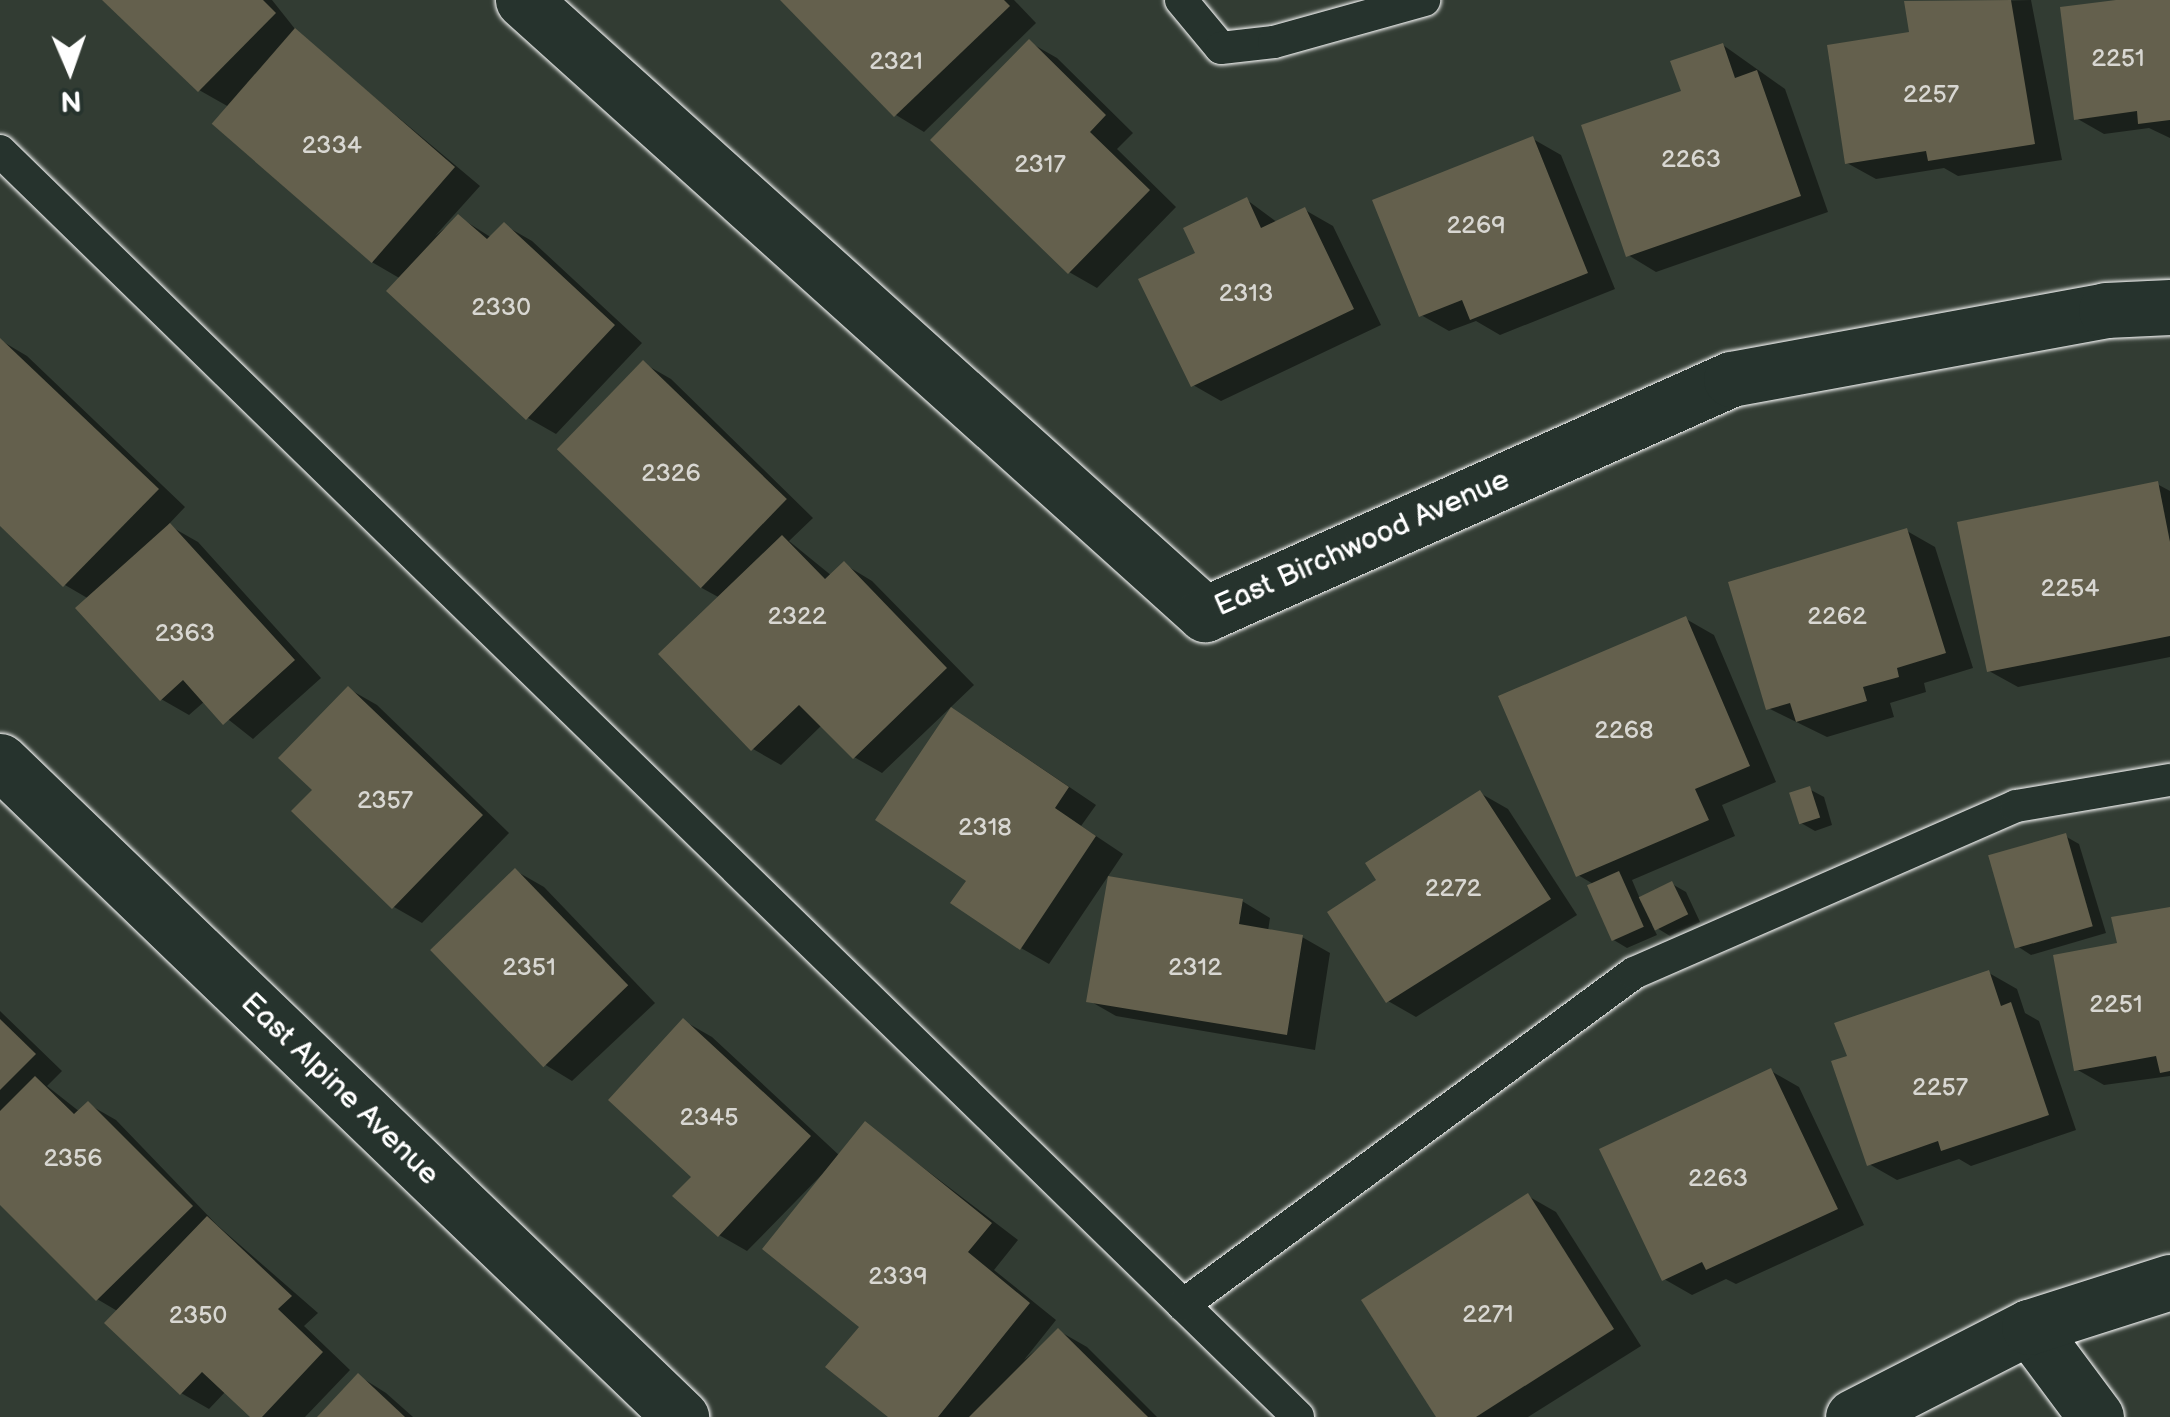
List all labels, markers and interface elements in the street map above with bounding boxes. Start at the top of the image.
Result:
north arrow [20,20,120,120]
house number: 2251 [2091,44,2145,74]
house number: 2321 [869,47,923,77]
house number: 2257 [1903,80,1959,110]
text: N [60,84,82,117]
house number: 2334 [302,131,362,161]
house number: 2263 [1661,145,1721,175]
house number: 2317 [1014,150,1066,180]
house number: 2269 [1446,211,1506,241]
house number: 2313 [1219,279,1273,309]
house number: 2330 [471,293,531,323]
house number: 2326 [641,459,701,489]
street label: East Birchwood Avenue [1209,462,1515,624]
house number: 2254 [2040,574,2100,604]
house number: 2322 [767,602,827,632]
house number: 2262 [1807,602,1867,632]
house number: 2363 [155,619,215,649]
house number: 2268 [1594,716,1654,746]
house number: 2357 [357,786,413,816]
house number: 2318 [958,813,1012,843]
house number: 2272 [1425,874,1481,904]
house number: 2351 [502,953,556,983]
house number: 2312 [1168,953,1222,983]
street label: East Alpine Avenue [233,985,447,1193]
house number: 2251 [2089,990,2143,1020]
house number: 2257 [1912,1073,1968,1103]
house number: 2345 [679,1103,739,1133]
house number: 2356 [43,1144,103,1174]
house number: 2263 [1688,1164,1748,1194]
house number: 2339 [868,1262,928,1292]
house number: 2271 [1462,1300,1514,1330]
house number: 2350 [169,1301,227,1331]

